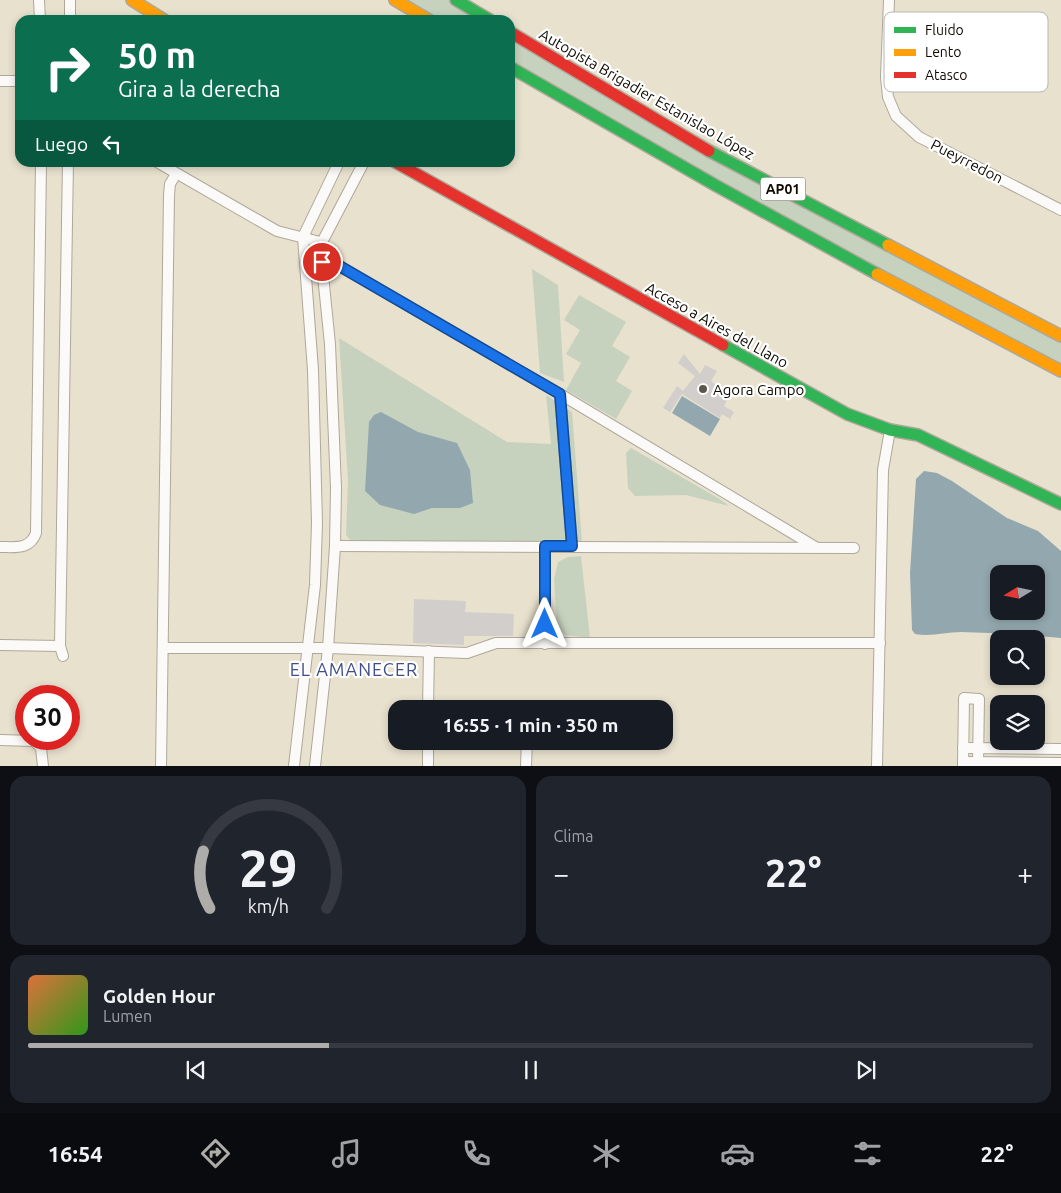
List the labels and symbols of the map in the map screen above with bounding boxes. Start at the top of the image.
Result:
legend [884,12,1048,92]
text: Fluido [925,22,964,38]
street label: Autopista Brigadier Estanislao López [536,25,758,163]
text: Lento [925,44,962,60]
text: Atasco [925,67,968,83]
street label: Pueyrredon [928,136,1006,186]
road number: AP01 [760,178,806,200]
pin [301,241,343,283]
street label: Acceso a Aires del Llano [643,279,791,371]
place label: Agora Campo [713,381,804,398]
marker: Agora Campo [697,383,709,395]
north arrow [990,565,1045,620]
position arrow [518,597,570,649]
district label: EL AMANECER [290,659,418,679]
speed limit sign: 30 [15,685,80,750]

